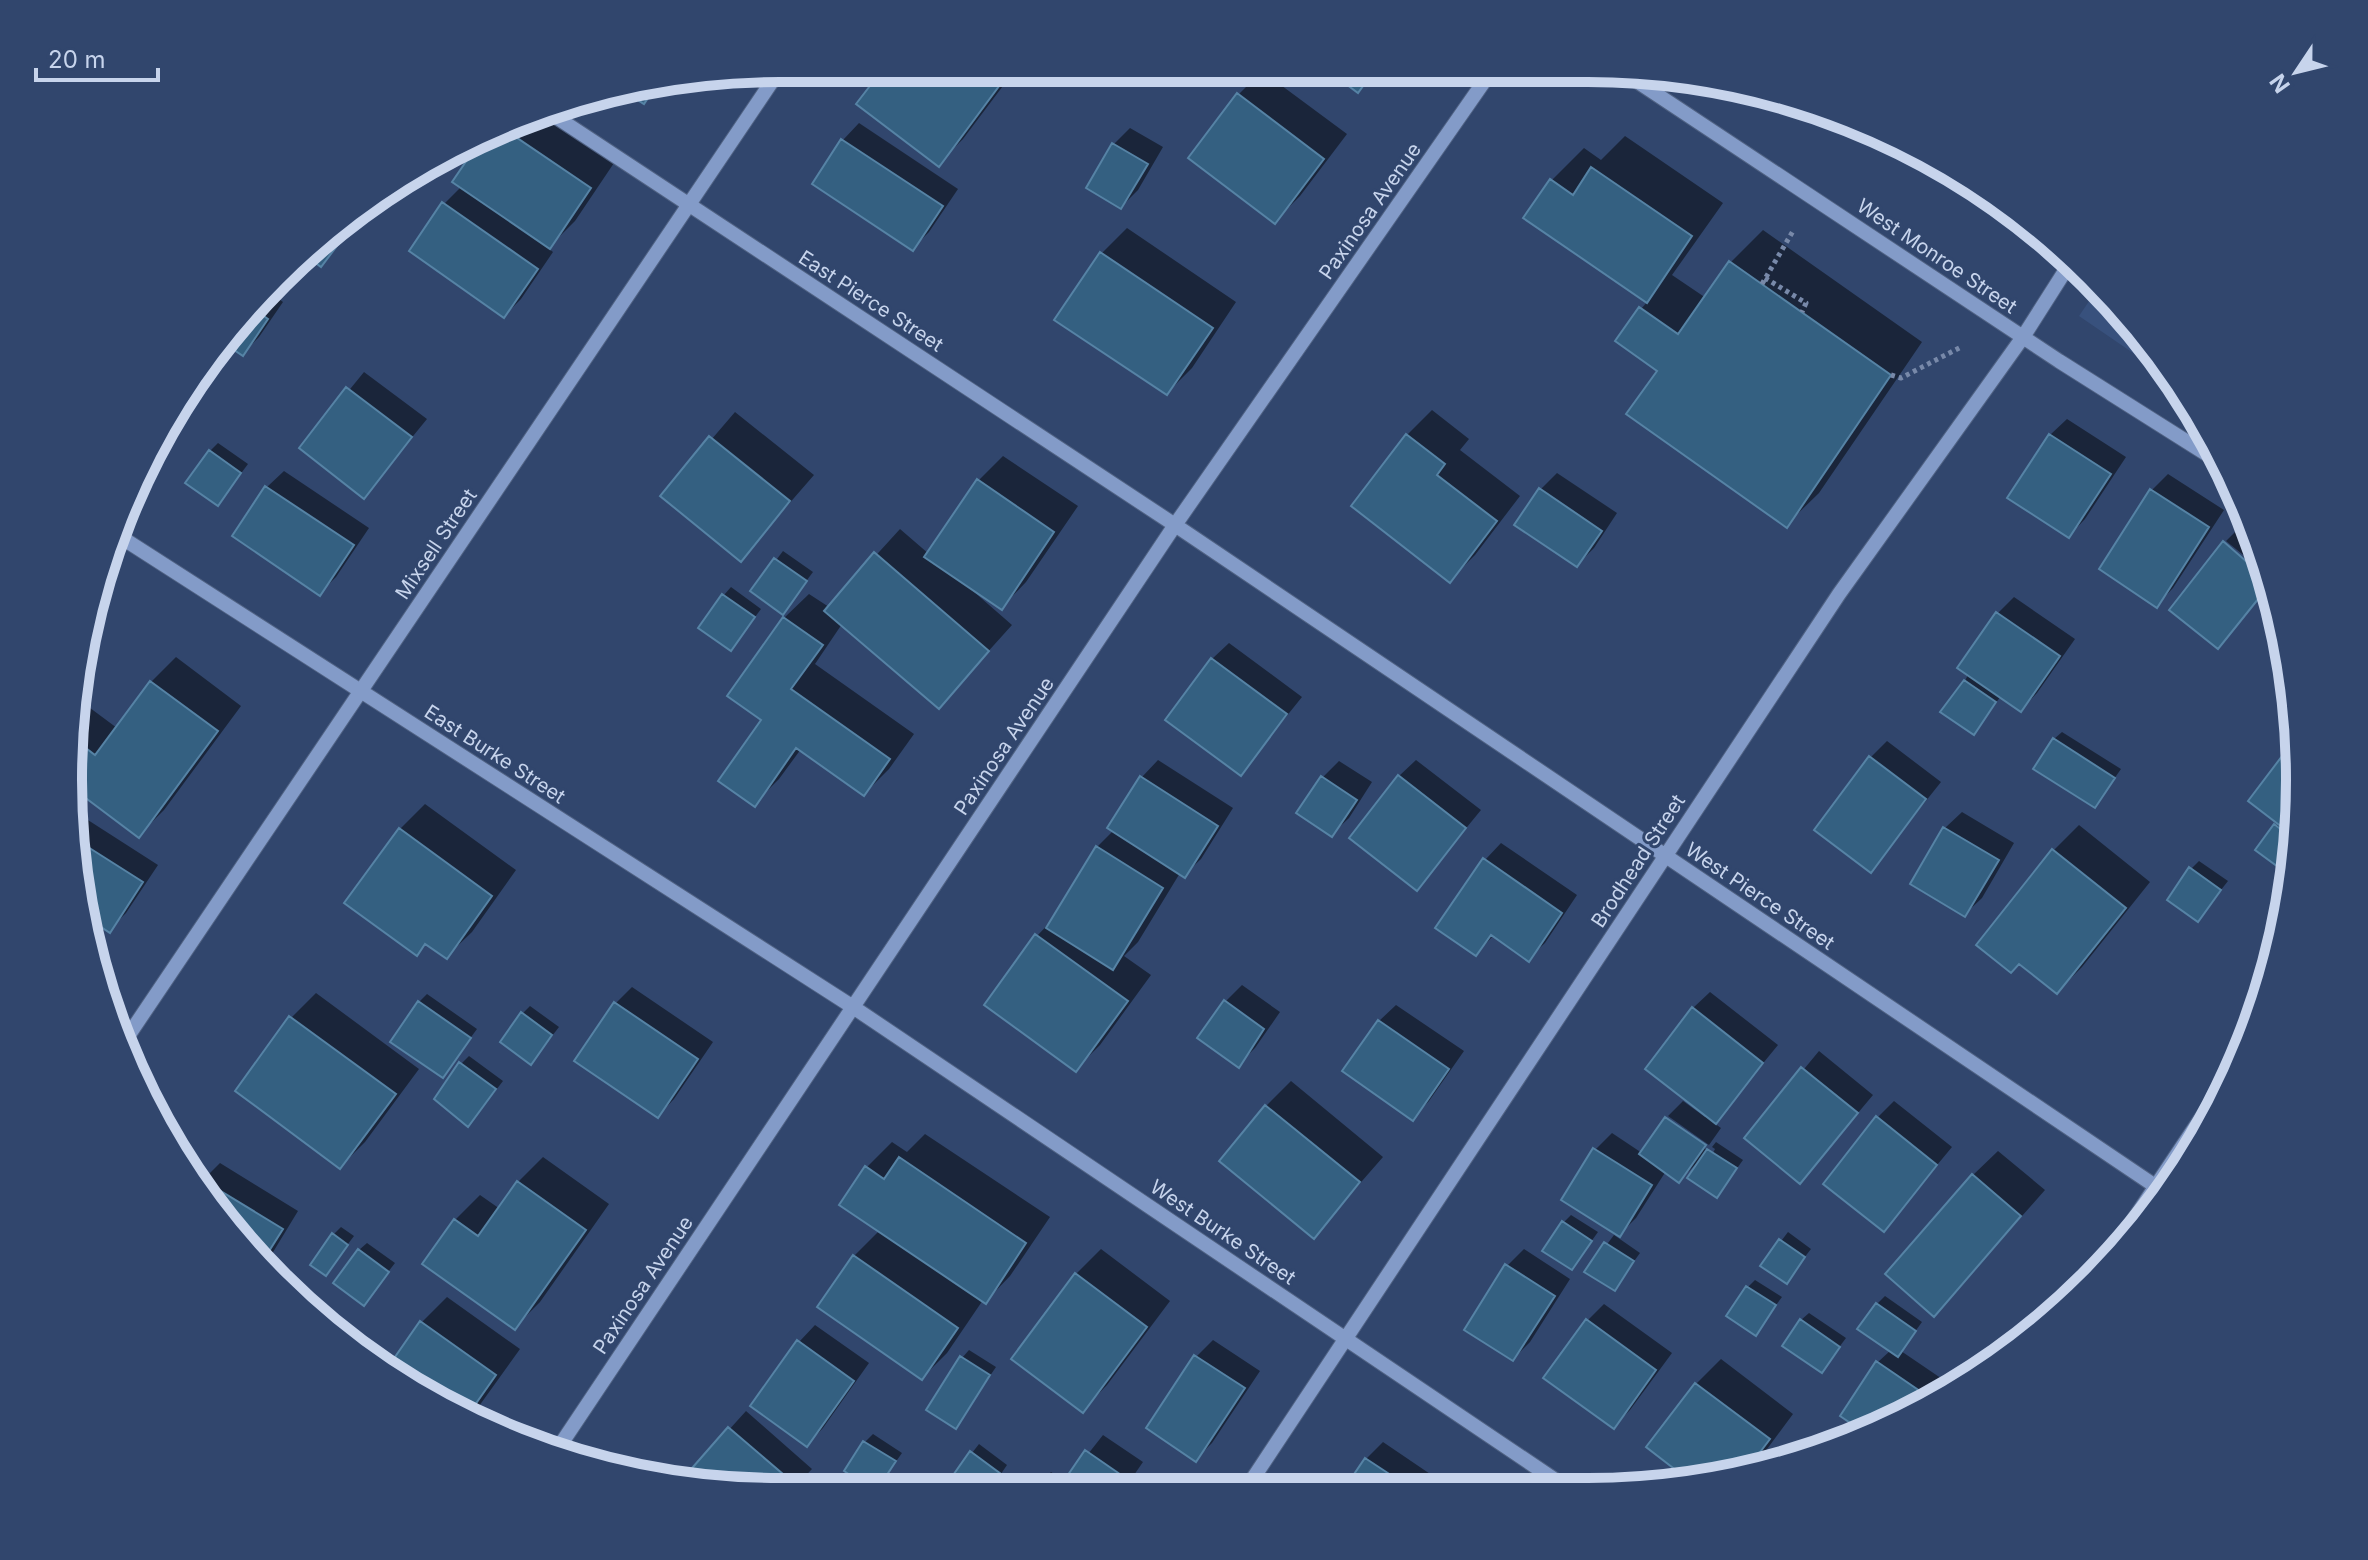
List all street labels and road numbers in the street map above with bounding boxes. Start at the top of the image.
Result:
street label: Paxinosa Avenue [1314,138,1426,284]
street label: West Monroe Street [1852,194,2022,319]
street label: East Pierce Street [794,245,948,357]
street label: Mixsell Street [390,484,482,604]
street label: Paxinosa Avenue [949,672,1059,820]
street label: East Burke Street [420,700,570,809]
street label: Brodhead Street [1586,790,1690,932]
street label: West Pierce Street [1681,837,1840,955]
street label: West Burke Street [1146,1174,1301,1290]
street label: Paxinosa Avenue [588,1211,698,1359]

